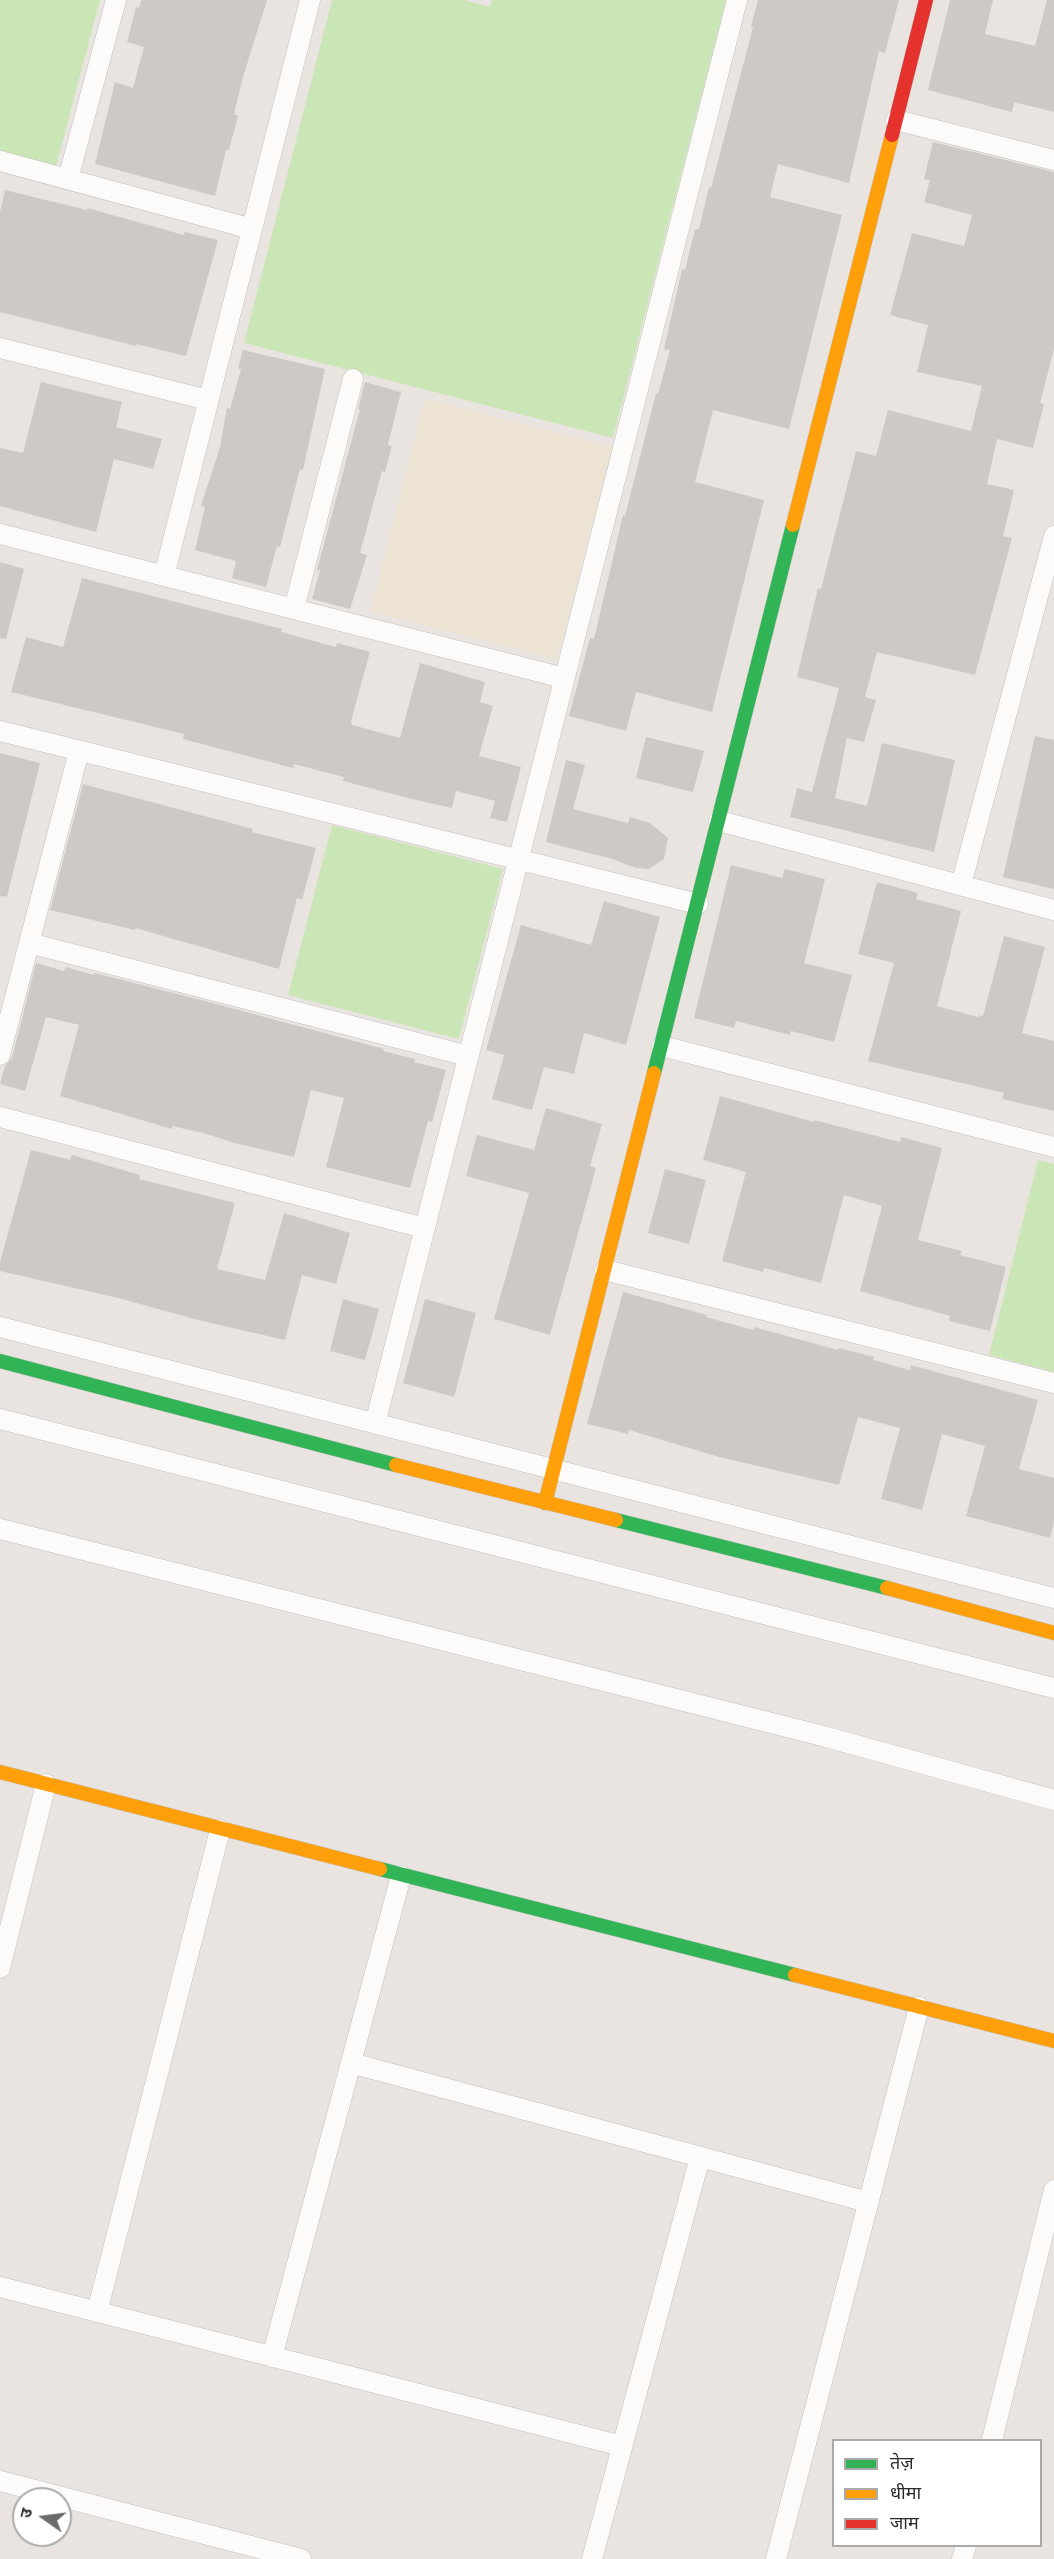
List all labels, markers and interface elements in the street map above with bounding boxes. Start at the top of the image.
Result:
legend [832,2439,1042,2547]
text: तेज़ [890,2452,914,2473]
text: धीमा [890,2482,921,2503]
north arrow [12,2487,72,2547]
text: उ [16,2506,36,2520]
text: जाम [890,2512,919,2533]

